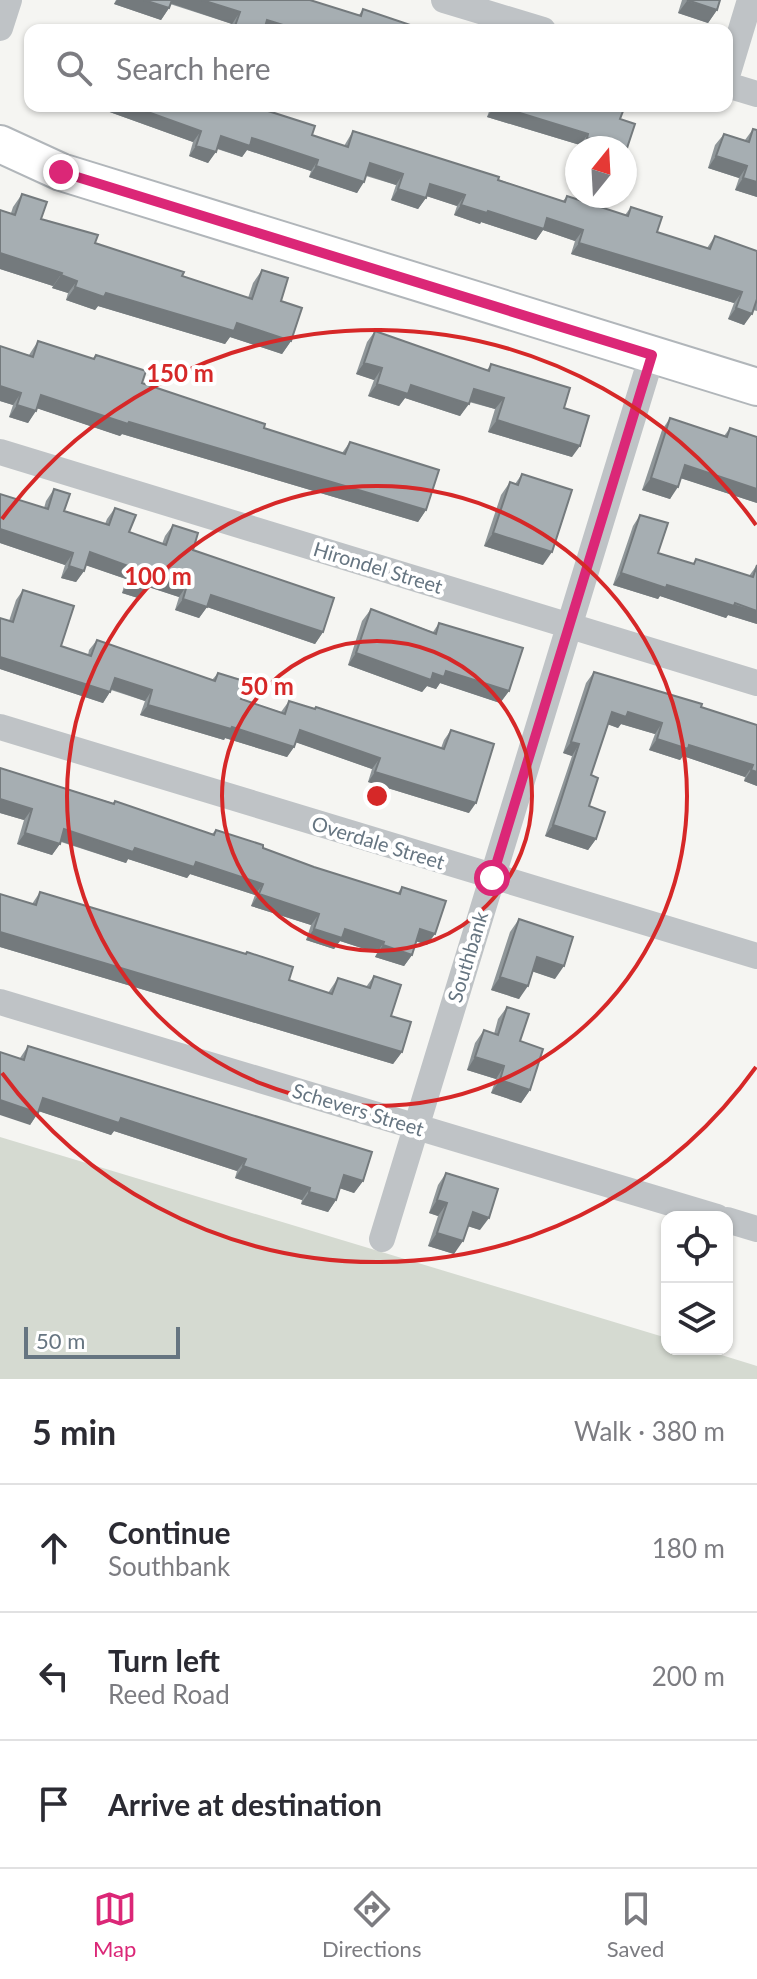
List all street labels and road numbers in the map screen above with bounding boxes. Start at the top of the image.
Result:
street label: Hirondel Street [311,536,446,598]
street label: Overdale Street [309,810,448,874]
street label: Southbank [442,907,493,1005]
street label: Schevers Street [290,1078,427,1140]

